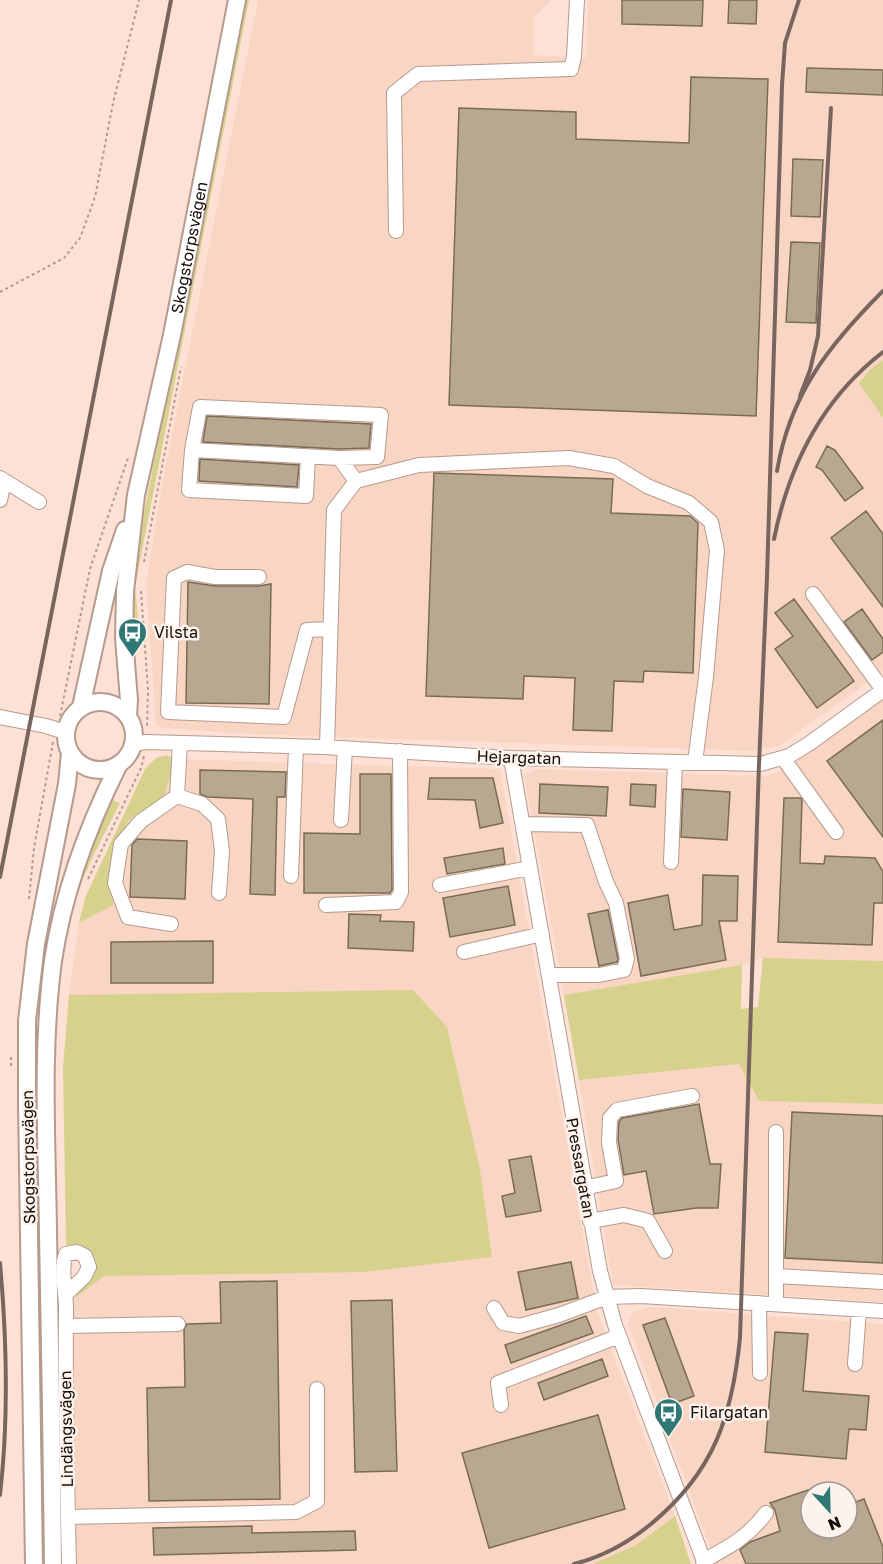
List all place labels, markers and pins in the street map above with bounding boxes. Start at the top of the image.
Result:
bus stop icon: Vilsta [117,616,149,658]
place label: Vilsta [154,622,198,642]
bus stop icon: Filargatan [653,1396,685,1438]
place label: Filargatan [690,1402,768,1422]

